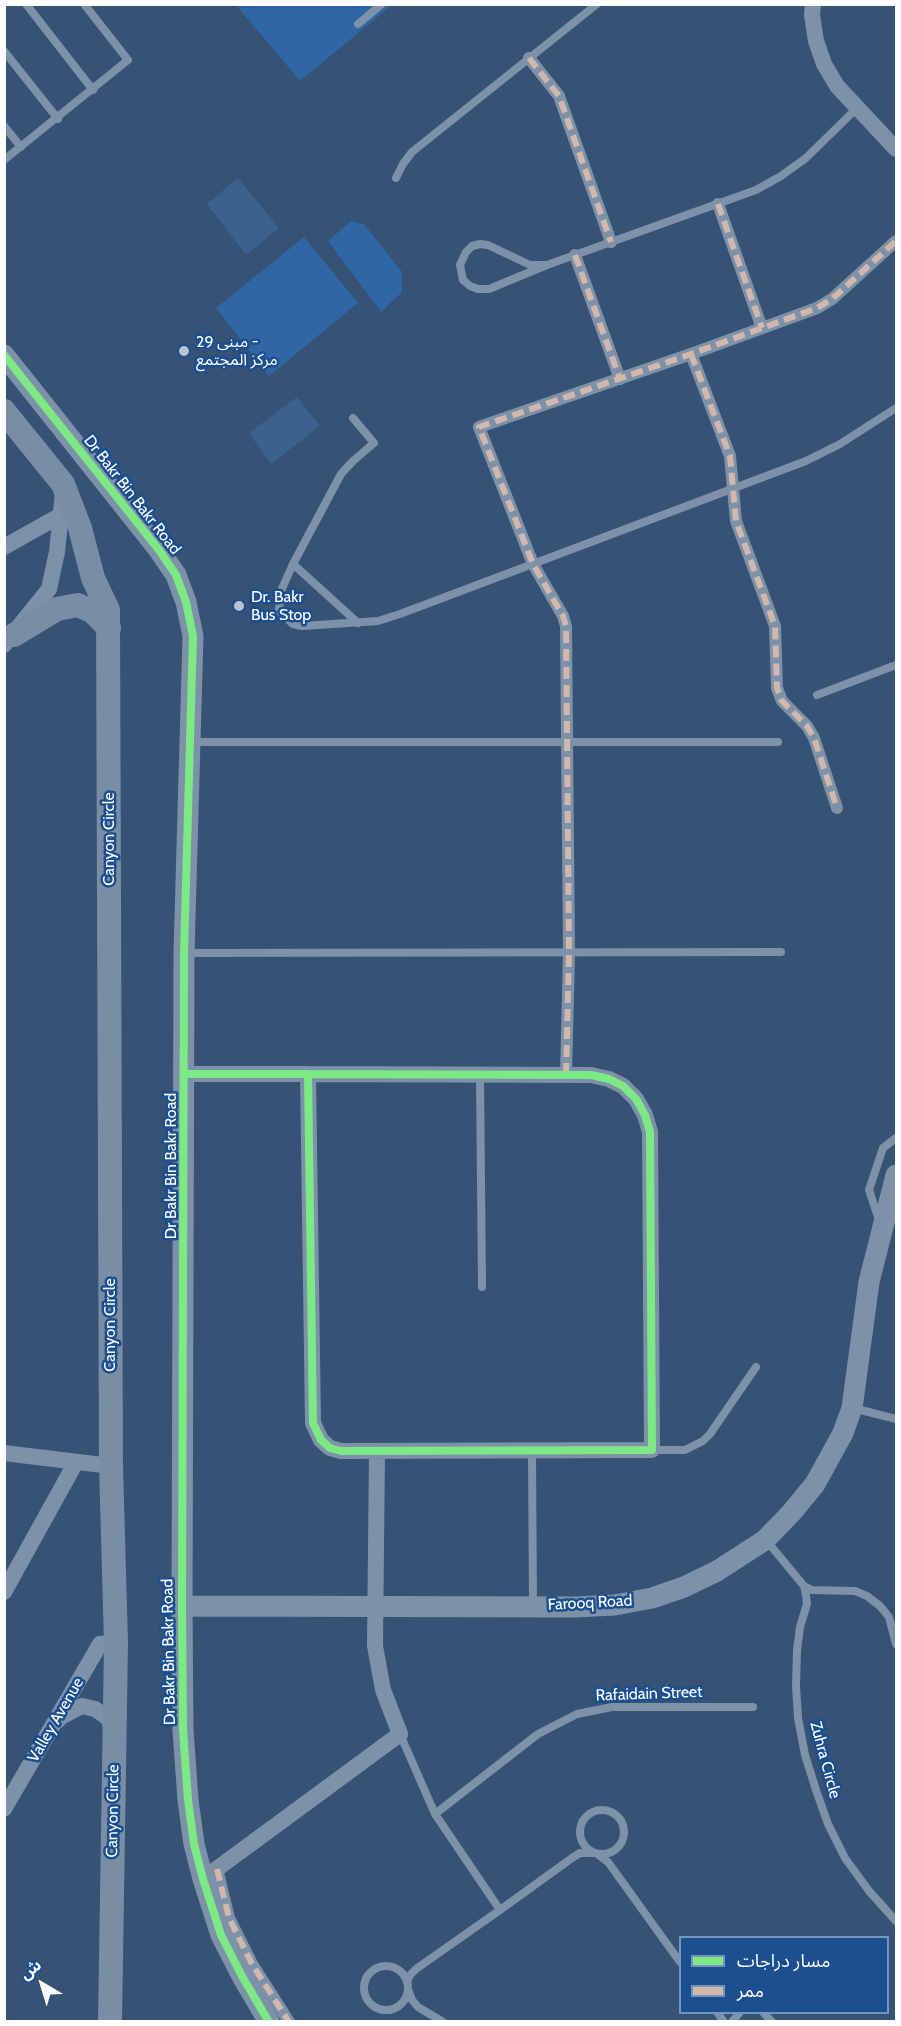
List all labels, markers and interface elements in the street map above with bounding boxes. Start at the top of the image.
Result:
place label: مبنى 29 - مركز المجتمع [196,332,278,370]
marker: مبنى 29 - مركز المجتمع [177,344,191,358]
street label: Dr Bakr Bin Bakr Road [79,431,185,559]
place label: Dr. Bakr Bus Stop [251,587,311,625]
marker: Dr. Bakr Bus Stop [232,599,246,613]
street label: Canyon Circle [99,792,119,886]
street label: Dr Bakr Bin Bakr Road [161,1093,181,1239]
street label: Canyon Circle [100,1278,120,1372]
street label: Dr Bakr Bin Bakr Road [158,1579,180,1725]
street label: Farooq Road [547,1591,633,1615]
street label: Valley Avenue [24,1674,88,1766]
street label: Rafaidain Street [595,1683,703,1705]
street label: Zuhra Circle [805,1719,845,1801]
street label: Canyon Circle [103,1764,123,1858]
legend [679,1936,889,2014]
text: مسار دراجات [737,1950,830,1972]
north arrow [12,1954,72,2014]
text: ش [16,1955,45,1984]
text: ممر [737,1980,764,2002]

